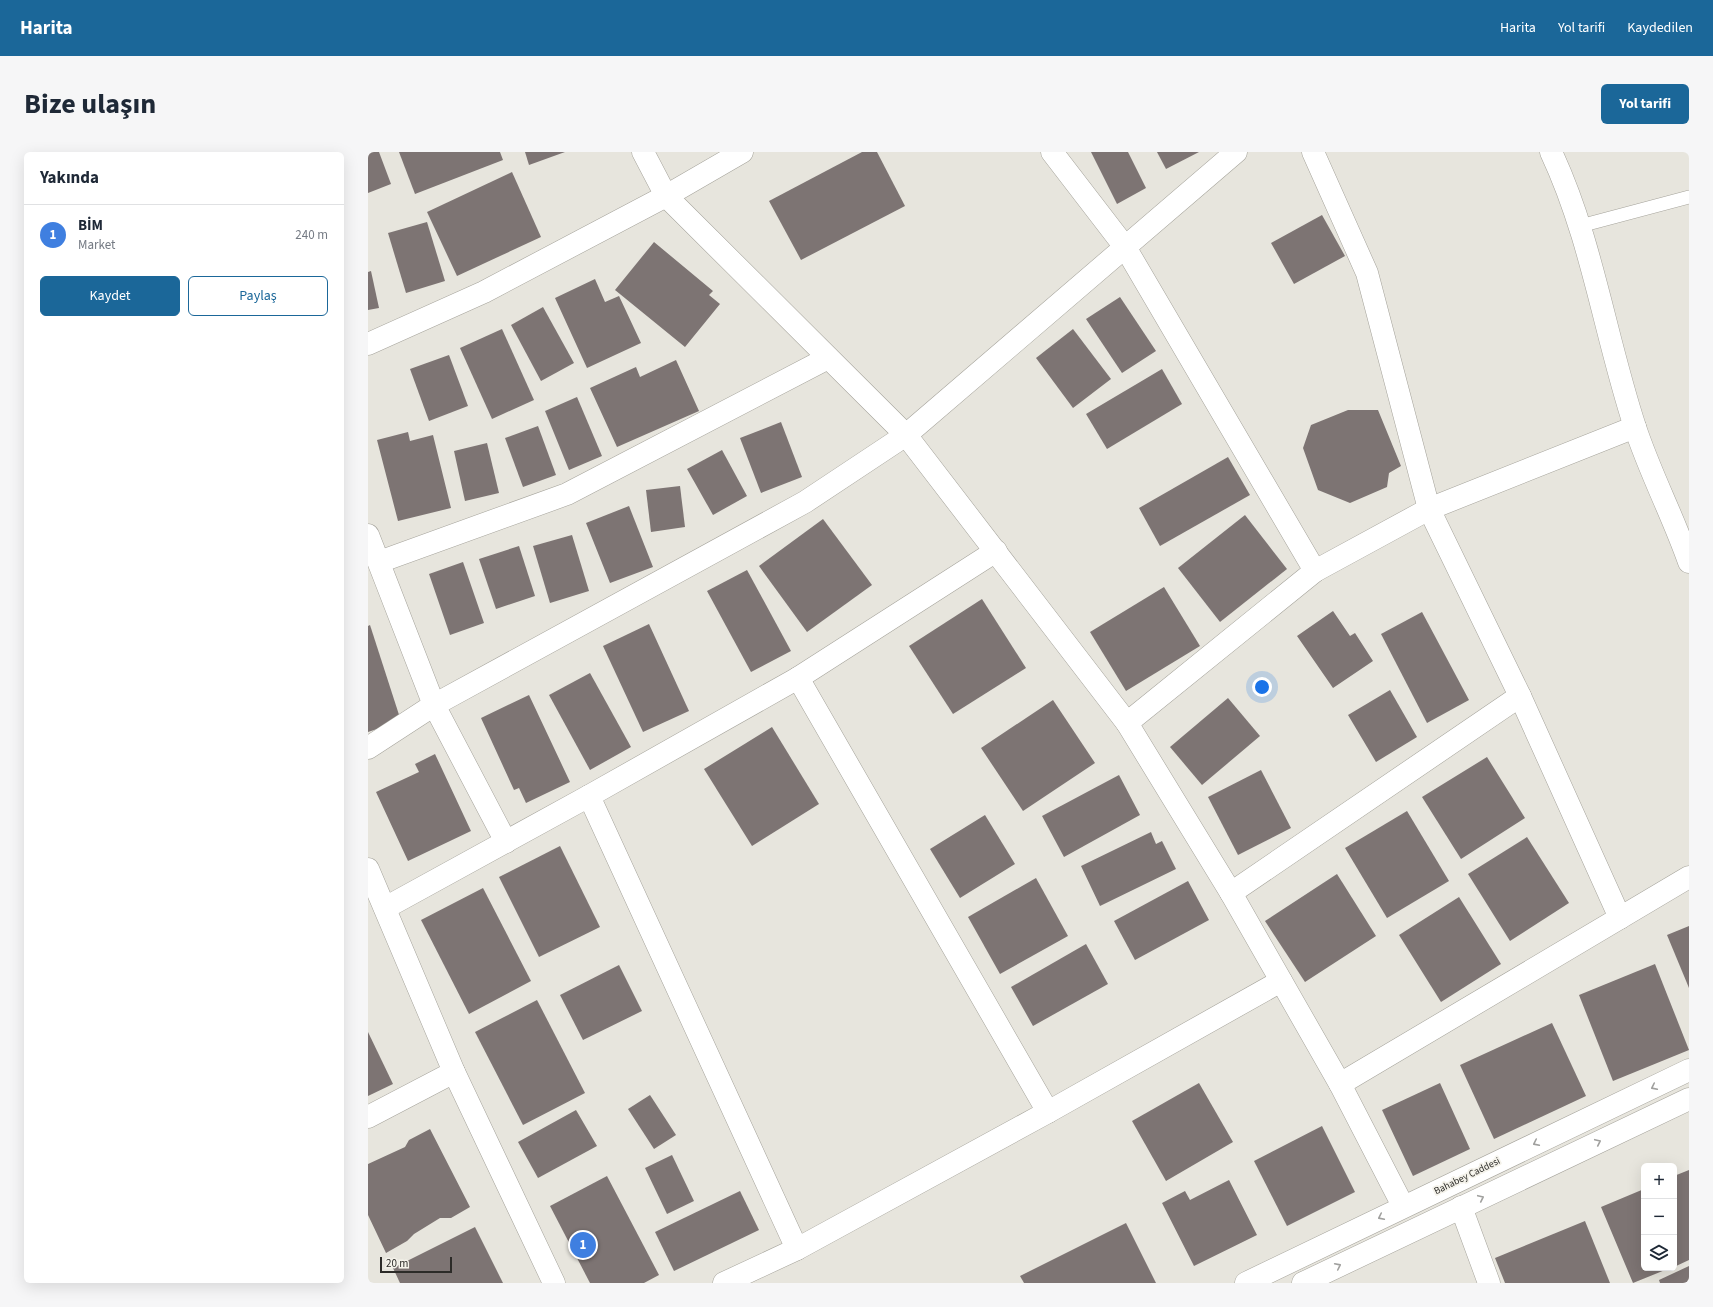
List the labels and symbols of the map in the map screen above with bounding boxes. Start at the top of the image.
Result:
your location [1252,677,1272,697]
one-way arrow [1650,1082,1658,1090]
one-way arrow [1533,1138,1541,1146]
one-way arrow [1594,1139,1601,1147]
street label: Bahabey Caddesi [1432,1154,1502,1198]
one-way arrow [1476,1195,1484,1203]
one-way arrow [1378,1212,1386,1220]
pin: 1 [570,1230,596,1260]
scale bar [380,1255,452,1274]
one-way arrow [1334,1263,1341,1271]

